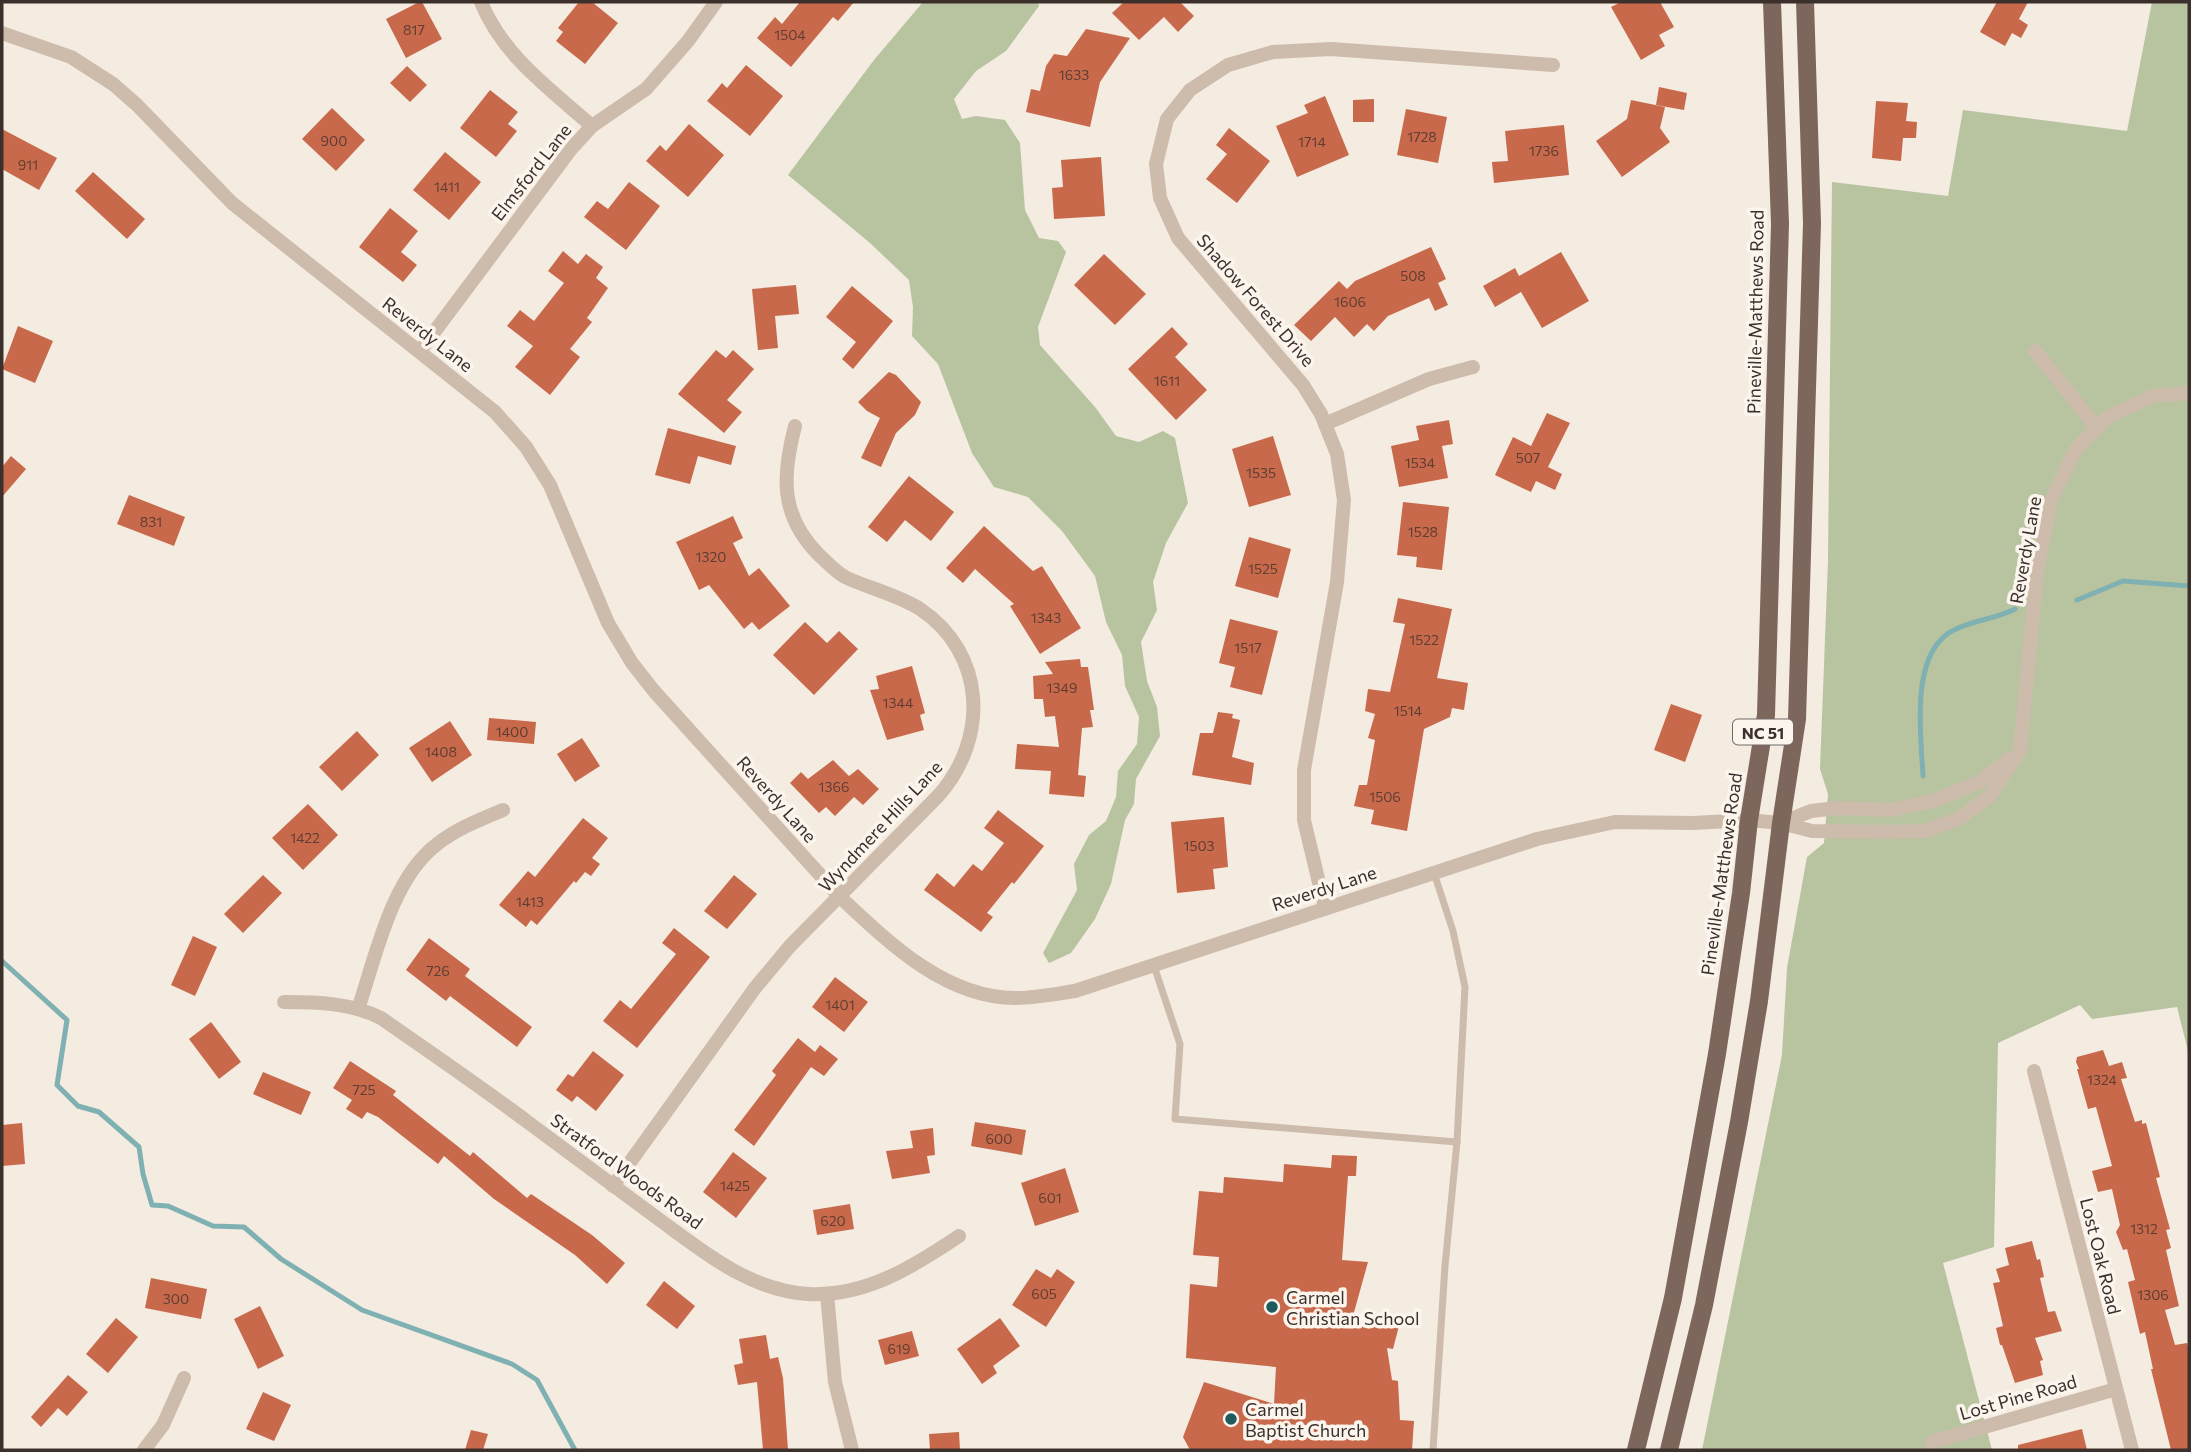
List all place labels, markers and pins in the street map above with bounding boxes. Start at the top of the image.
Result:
place label: Carmel Christian School [1286,1286,1420,1329]
marker: Carmel Christian School [1264,1299,1280,1315]
place label: Carmel Baptist Church [1245,1398,1366,1441]
marker: Carmel Baptist Church [1223,1411,1239,1427]

